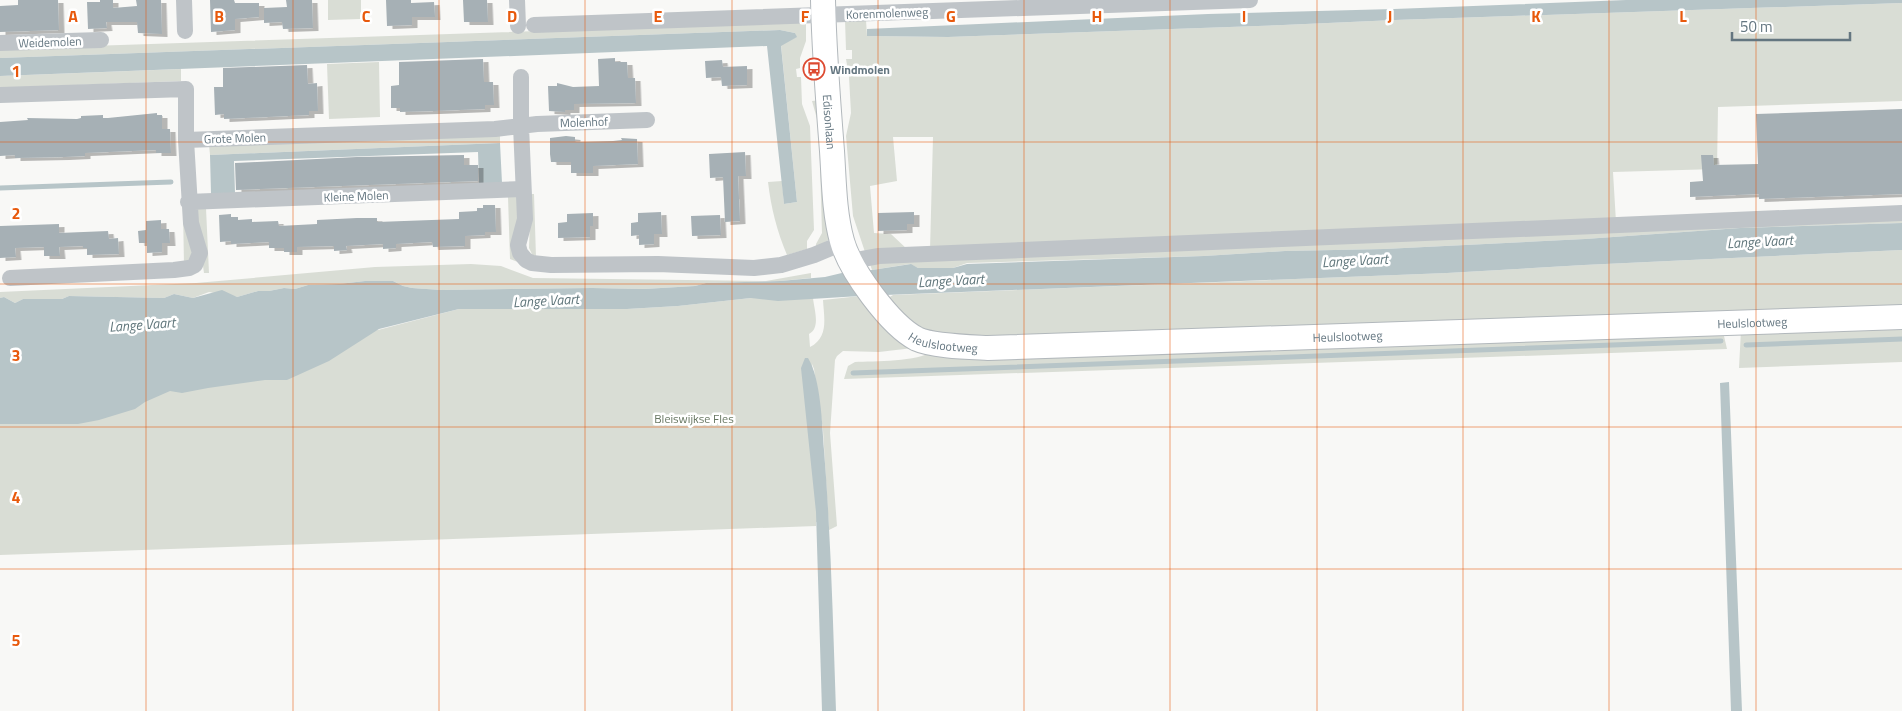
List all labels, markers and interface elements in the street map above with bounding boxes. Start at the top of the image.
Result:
street label: Korenmolenweg [845,2,929,24]
text: A [68,4,78,28]
text: B [214,4,224,28]
text: C [362,4,371,28]
text: D [507,4,517,28]
text: E [654,4,663,28]
text: F [801,4,810,28]
text: G [946,4,956,28]
text: H [1092,4,1102,28]
text: I [1242,4,1246,28]
text: J [1388,4,1392,28]
text: K [1531,4,1541,28]
text: L [1679,4,1687,28]
scale bar [1732,10,1850,42]
text: 50 m [1740,15,1773,38]
street label: Weidemolen [18,31,82,53]
bus stop icon: Windmolen [802,57,826,81]
text: 1 [12,59,20,83]
place label: Windmolen [830,60,890,79]
street label: Edisonlaan [818,94,841,150]
street label: Molenhof [559,112,609,132]
street label: Grote Molen [204,127,266,149]
street label: Kleine Molen [323,185,389,207]
text: 2 [12,201,20,225]
water label: Lange Vaart [1726,229,1795,253]
water label: Lange Vaart [1321,248,1390,272]
water label: Lange Vaart [917,268,986,292]
water label: Lange Vaart [512,288,581,312]
water label: Lange Vaart [108,311,177,337]
street label: Heulslootweg [1717,311,1788,333]
street label: Heulslootweg [1312,325,1383,346]
street label: Heulslootweg [905,327,978,357]
text: 3 [12,343,20,367]
park label: Bleiswijkse Fles [654,409,734,428]
text: 4 [12,485,21,509]
text: 5 [12,628,21,652]

